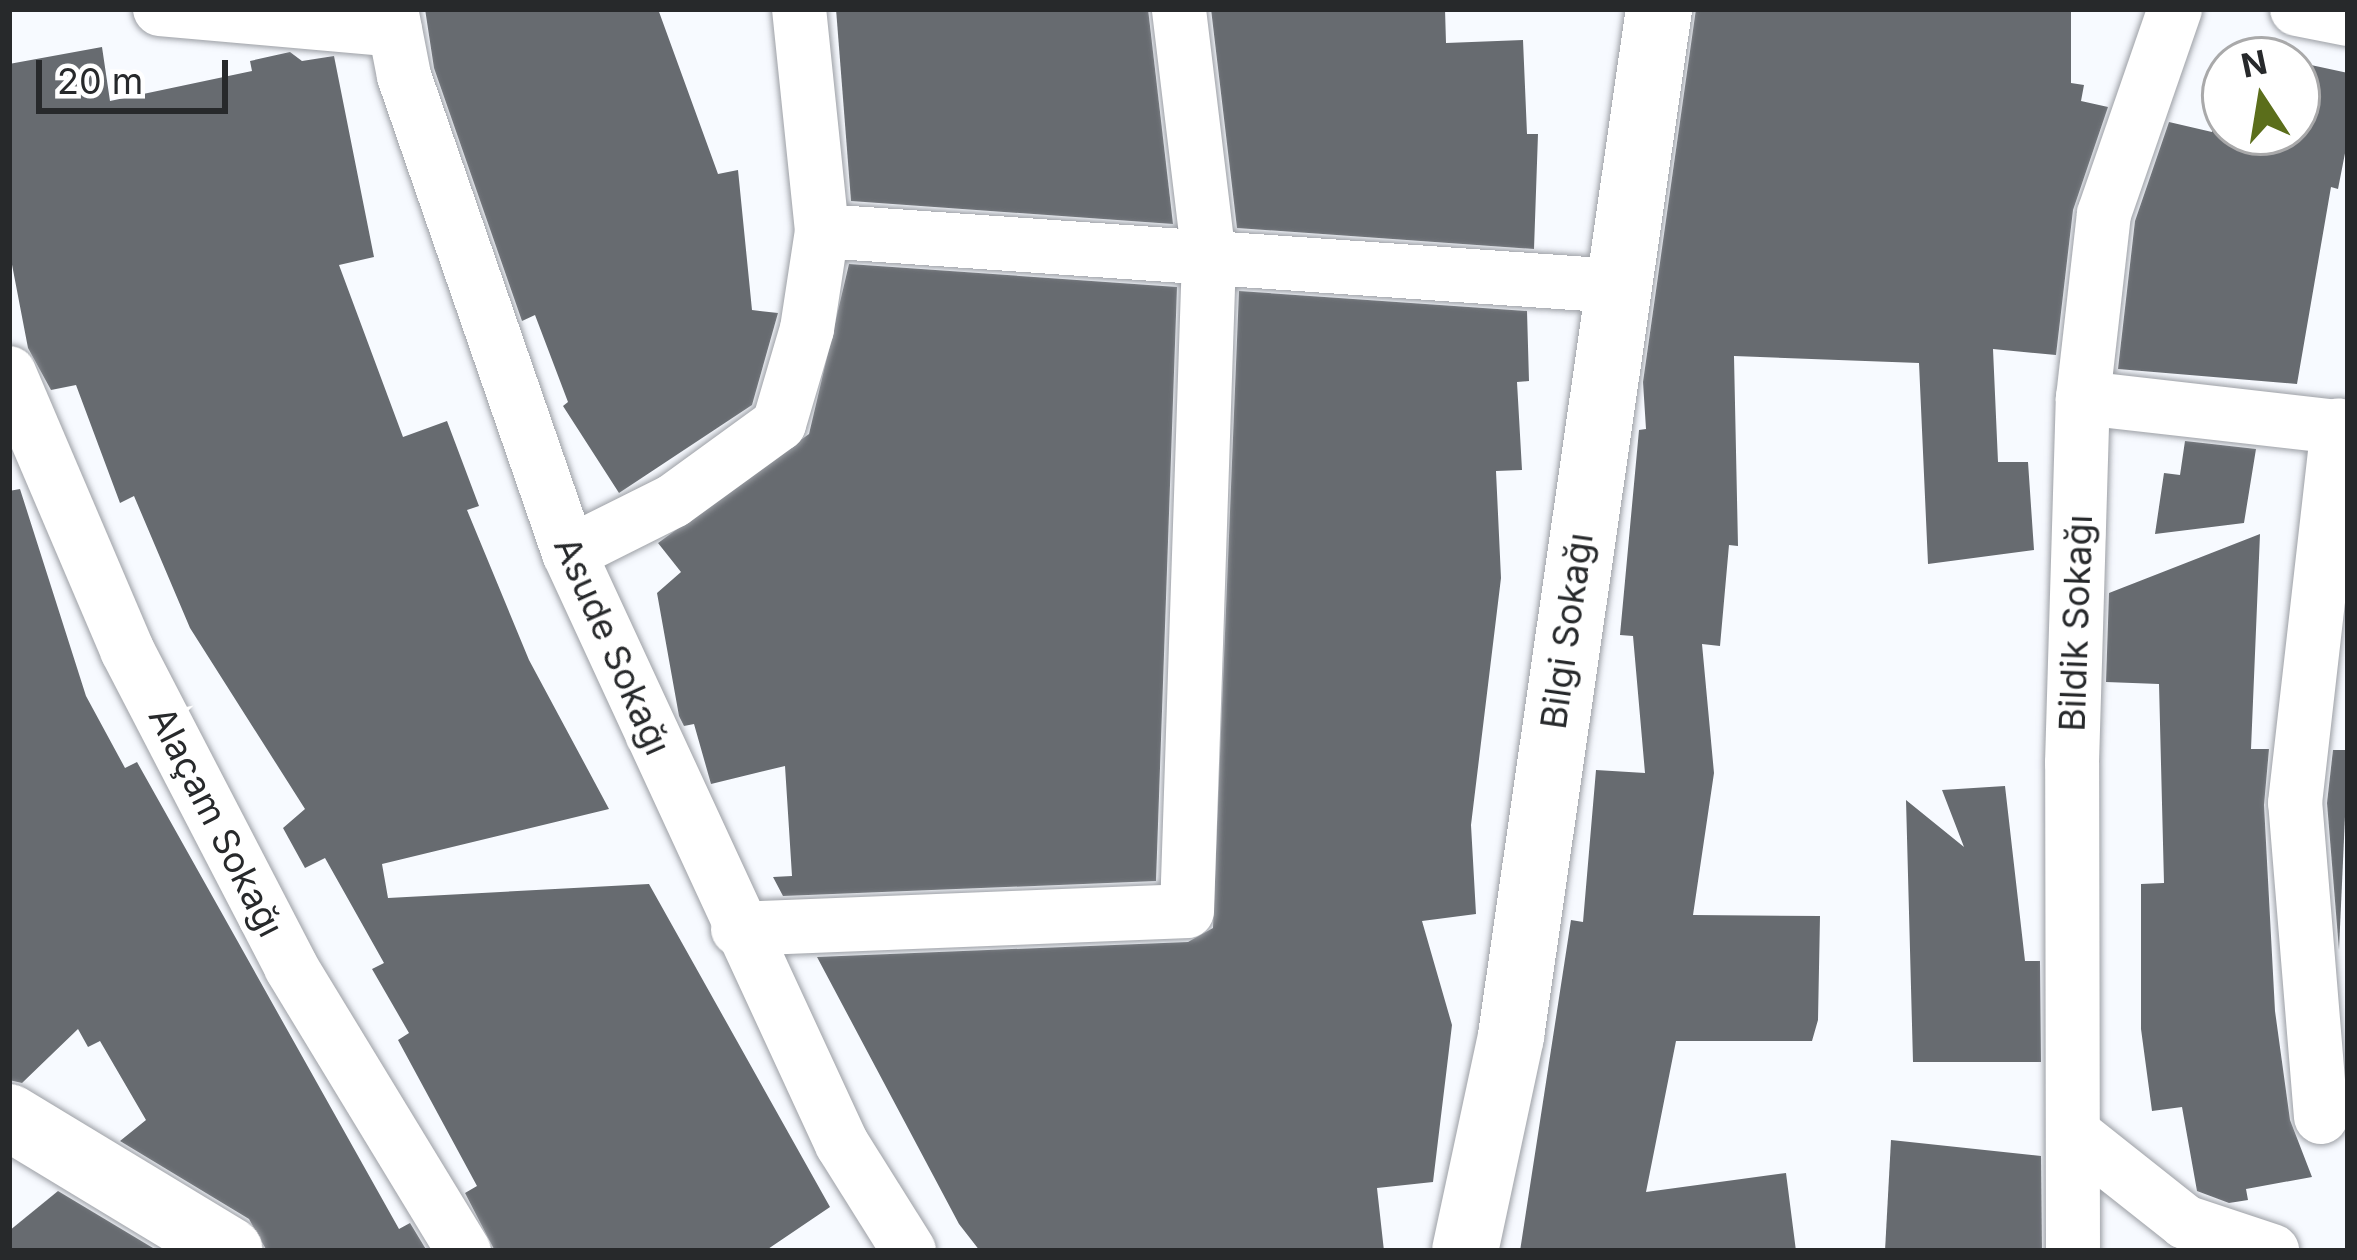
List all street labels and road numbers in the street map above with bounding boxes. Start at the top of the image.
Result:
street label: Bildik Sokağı [2051,514,2101,732]
street label: Asude Sokağı [545,530,679,762]
street label: Bilgi Sokağı [1532,530,1602,732]
street label: Alaçam Sokağı [140,700,292,944]

